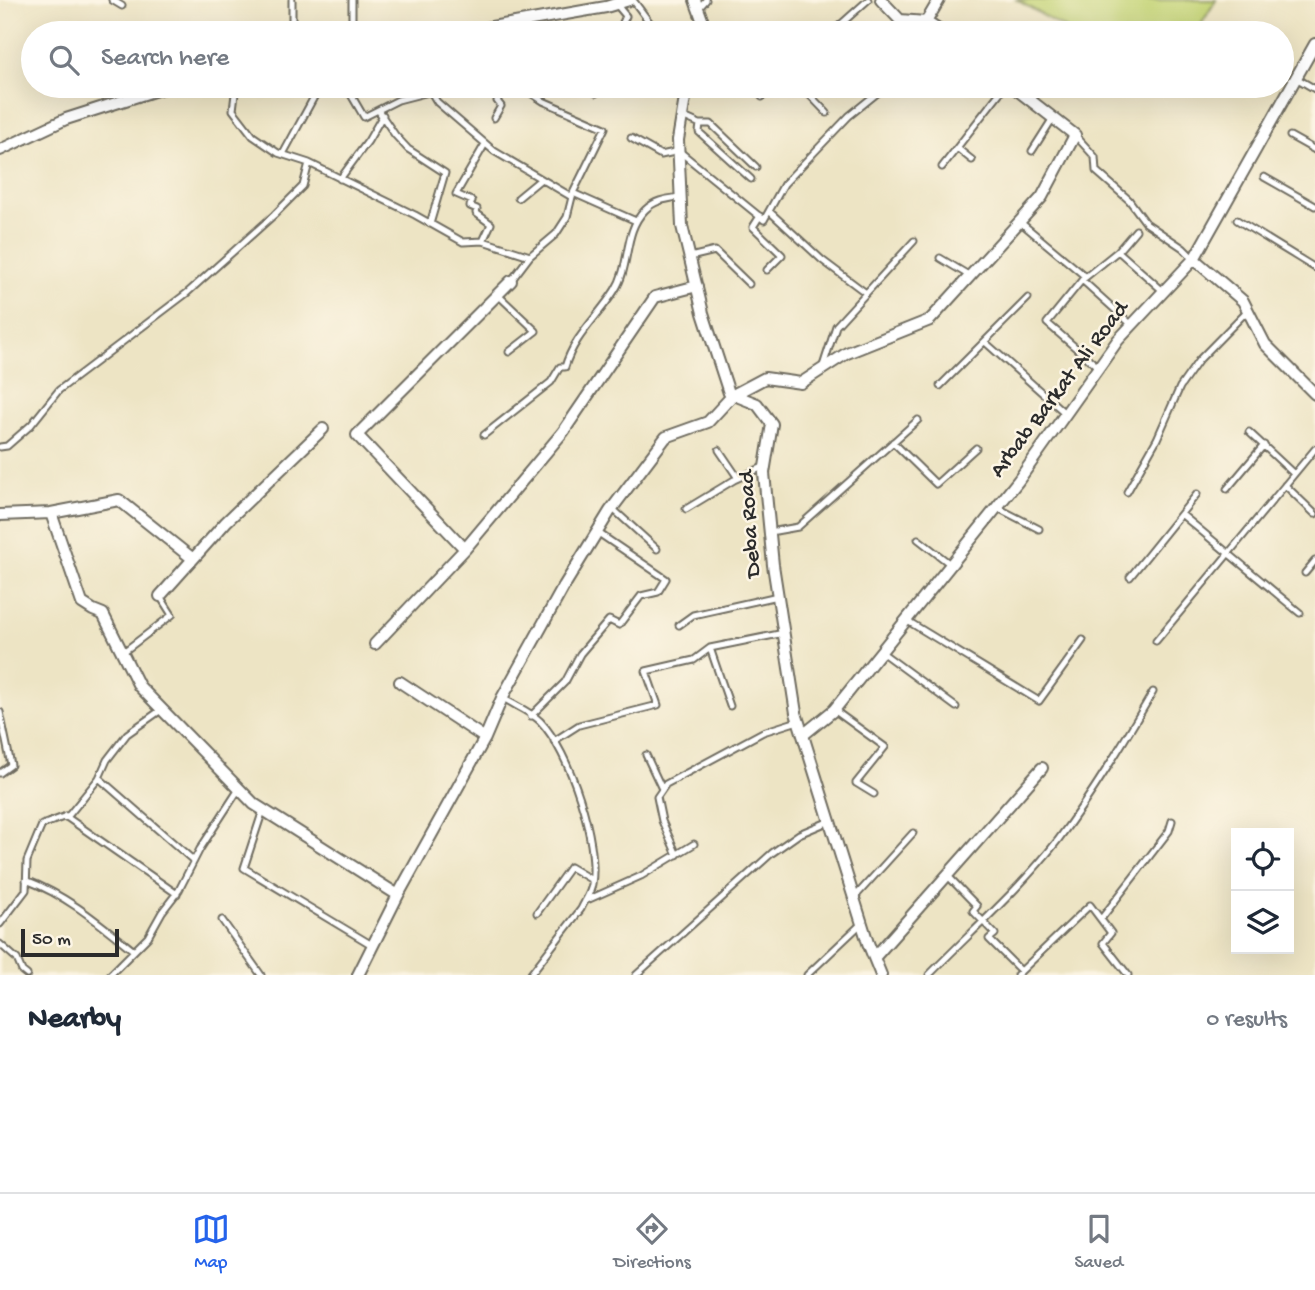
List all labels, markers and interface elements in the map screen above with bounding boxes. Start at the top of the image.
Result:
search box [21,21,1294,98]
icon: search [45,41,83,79]
text: Search here [101,44,229,75]
street label: Arbab Barkat Ali Road [985,295,1136,484]
street label: Deba Road [734,468,768,581]
map controls [1231,828,1294,954]
button: locate [1231,828,1294,891]
button: layers [1231,891,1294,954]
scale bar [21,926,119,958]
text: 50 m [32,929,71,952]
text: Nearby [28,1003,121,1038]
text: 0 results [1206,1007,1287,1034]
tab: Map [192,1210,230,1275]
tab: Directions [614,1210,691,1275]
tab: Saved [1074,1210,1123,1275]

